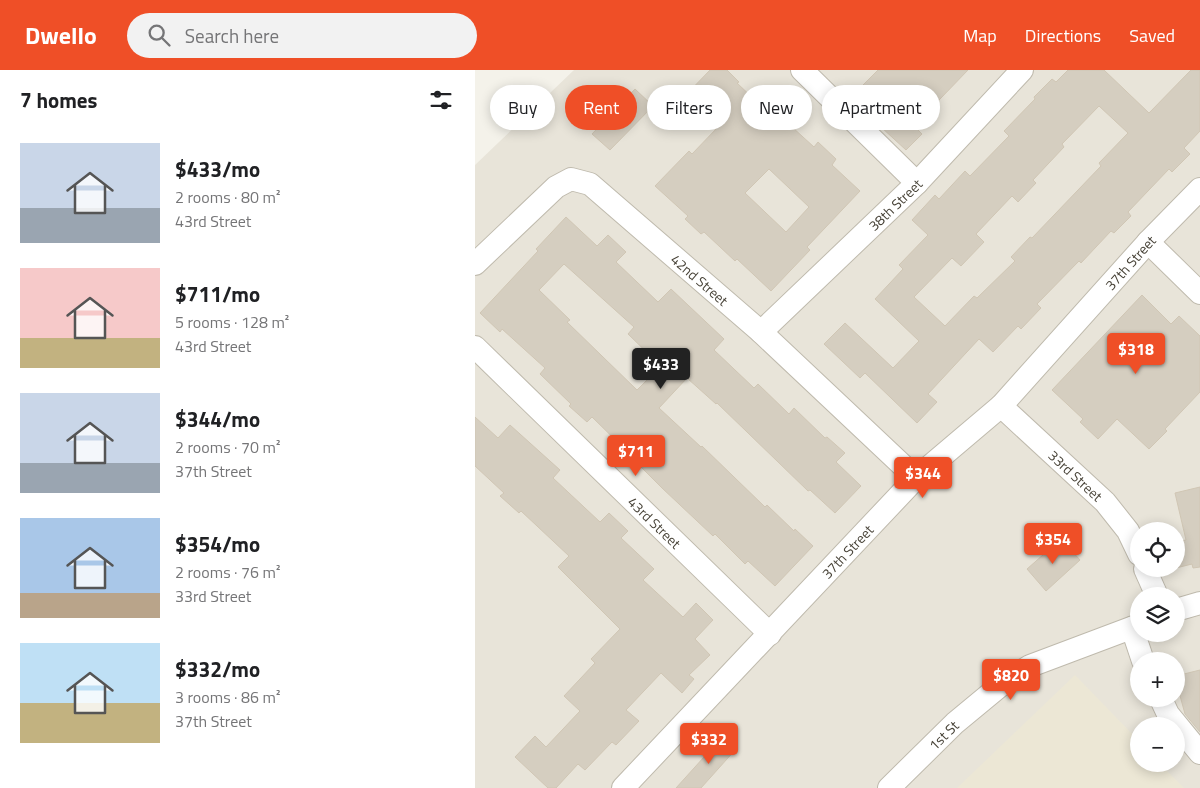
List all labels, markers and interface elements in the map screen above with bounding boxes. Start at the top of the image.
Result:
search box [127,13,477,58]
text: Dwello [25,17,97,53]
icon: search [145,21,173,49]
text: Search here [185,21,279,50]
text: Map [963,22,997,49]
text: Directions [1025,22,1101,49]
text: Saved [1129,22,1175,49]
text: 7 homes [20,84,97,116]
chip: Buy [490,85,555,130]
chip: Rent [565,85,637,130]
chip: Filters [647,85,731,130]
chip: New [741,85,812,130]
chip: Apartment [822,85,940,130]
icon: filters [427,86,455,114]
text: $433/mo [175,153,260,185]
icon: home [60,163,120,223]
street label: 38th Street [863,174,927,235]
text: 2 rooms · 80 m² [175,185,280,209]
text: 43rd Street [175,209,251,233]
street label: 37th Street [1100,230,1160,294]
street label: 42nd Street [667,248,733,310]
text: $711/mo [175,278,260,310]
icon: home [60,288,120,348]
text: 5 rooms · 128 m² [175,310,289,334]
pin: $318 [1106,332,1166,375]
text: 43rd Street [175,334,251,358]
text: $318 [1118,337,1154,361]
pin: $433 [631,348,691,390]
text: $433 [643,352,679,376]
text: $344/mo [175,403,260,435]
icon: home [60,413,120,473]
pin: $711 [606,434,666,477]
text: 2 rooms · 70 m² [175,435,280,459]
text: $711 [618,439,654,463]
street label: 33rd Street [1044,445,1108,506]
pin: $344 [893,456,953,499]
text: 37th Street [175,459,252,483]
text: $344 [905,461,941,485]
street label: 43rd Street [624,491,686,553]
street label: 37th Street [816,519,878,583]
pin: $354 [1023,522,1083,565]
map controls [1130,522,1185,772]
button: locate [1130,522,1185,577]
text: $354 [1035,527,1071,551]
text: $354/mo [175,528,260,560]
icon: home [60,538,120,598]
text: 2 rooms · 76 m² [175,560,280,584]
text: 33rd Street [175,584,251,608]
button: layers [1130,587,1185,642]
button: + [1130,652,1185,707]
text: $332/mo [175,653,260,685]
pin: $820 [981,658,1041,701]
icon: home [60,663,120,723]
text: $820 [993,663,1029,687]
text: 3 rooms · 86 m² [175,685,280,709]
text: 37th Street [175,709,252,733]
street label: 1st St [923,715,963,754]
button: − [1130,717,1185,772]
pin: $332 [679,722,739,765]
text: $332 [691,727,727,751]

